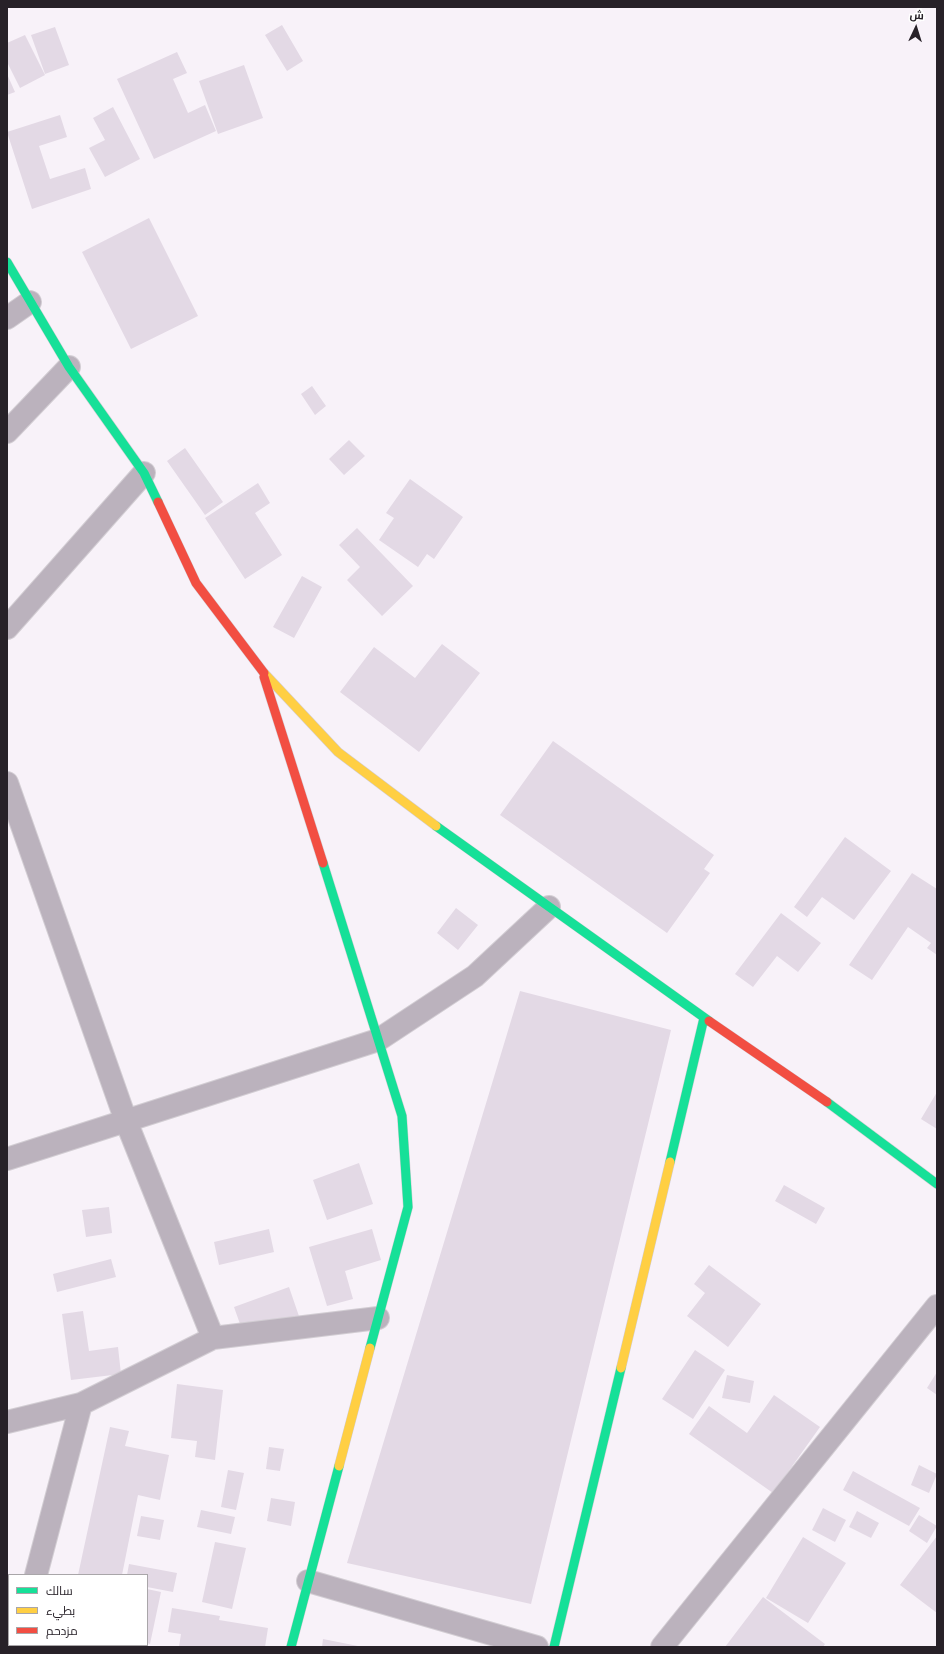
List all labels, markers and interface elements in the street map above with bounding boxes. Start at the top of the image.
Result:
north arrow [896,8,936,48]
text: ش [909,9,924,23]
legend [8,1574,148,1646]
text: سالك [46,1584,73,1598]
text: بطيء [46,1604,75,1618]
text: مزدحم [46,1624,78,1638]

